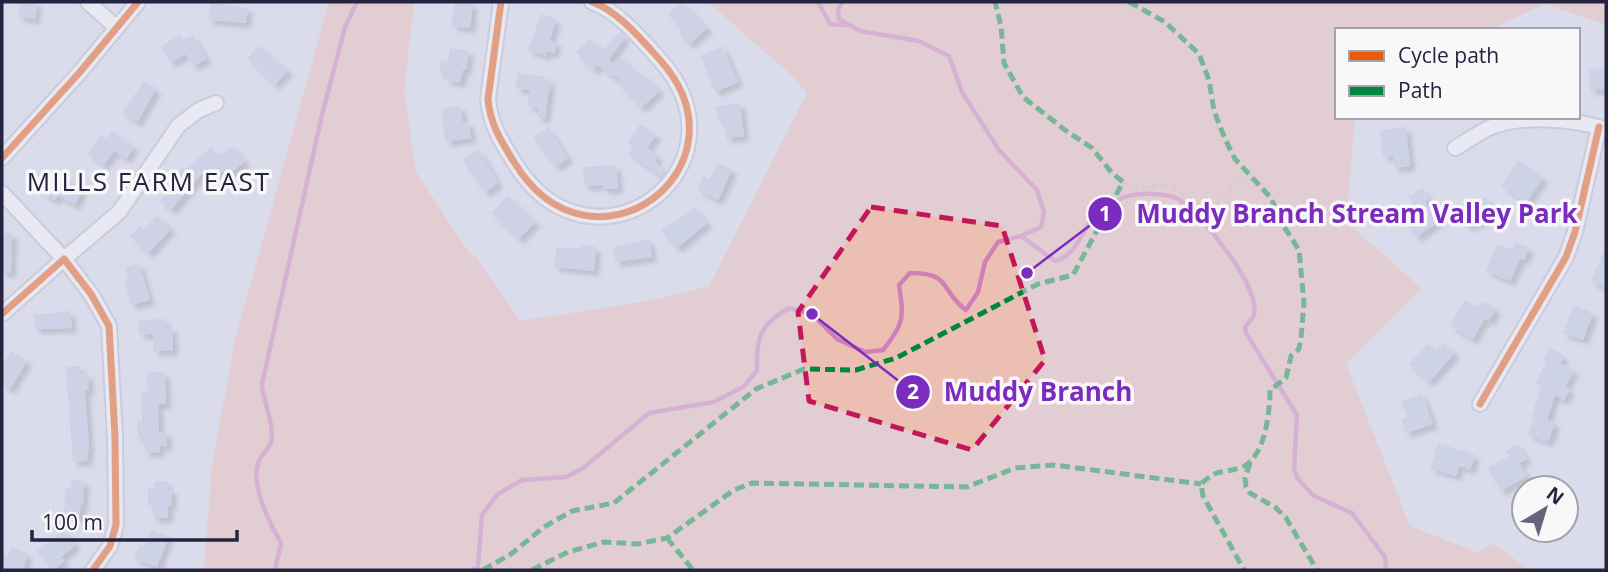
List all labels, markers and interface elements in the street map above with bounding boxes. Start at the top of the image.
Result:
legend [1335,28,1580,119]
text: Cycle path [1398,41,1499,69]
text: Path [1398,76,1443,104]
district label: MILLS FARM EAST [27,163,271,199]
callout: Muddy Branch Stream Valley Park [1088,190,1592,237]
text: Muddy Branch Stream Valley Park [1136,195,1579,231]
text: 1 [1099,199,1111,227]
callout: Muddy Branch [895,368,1147,415]
text: Muddy Branch [944,373,1132,409]
text: 2 [907,377,919,405]
north arrow [1510,474,1580,544]
text: N [1541,481,1570,511]
scale bar [32,498,236,542]
text: 100 m [42,508,103,536]

